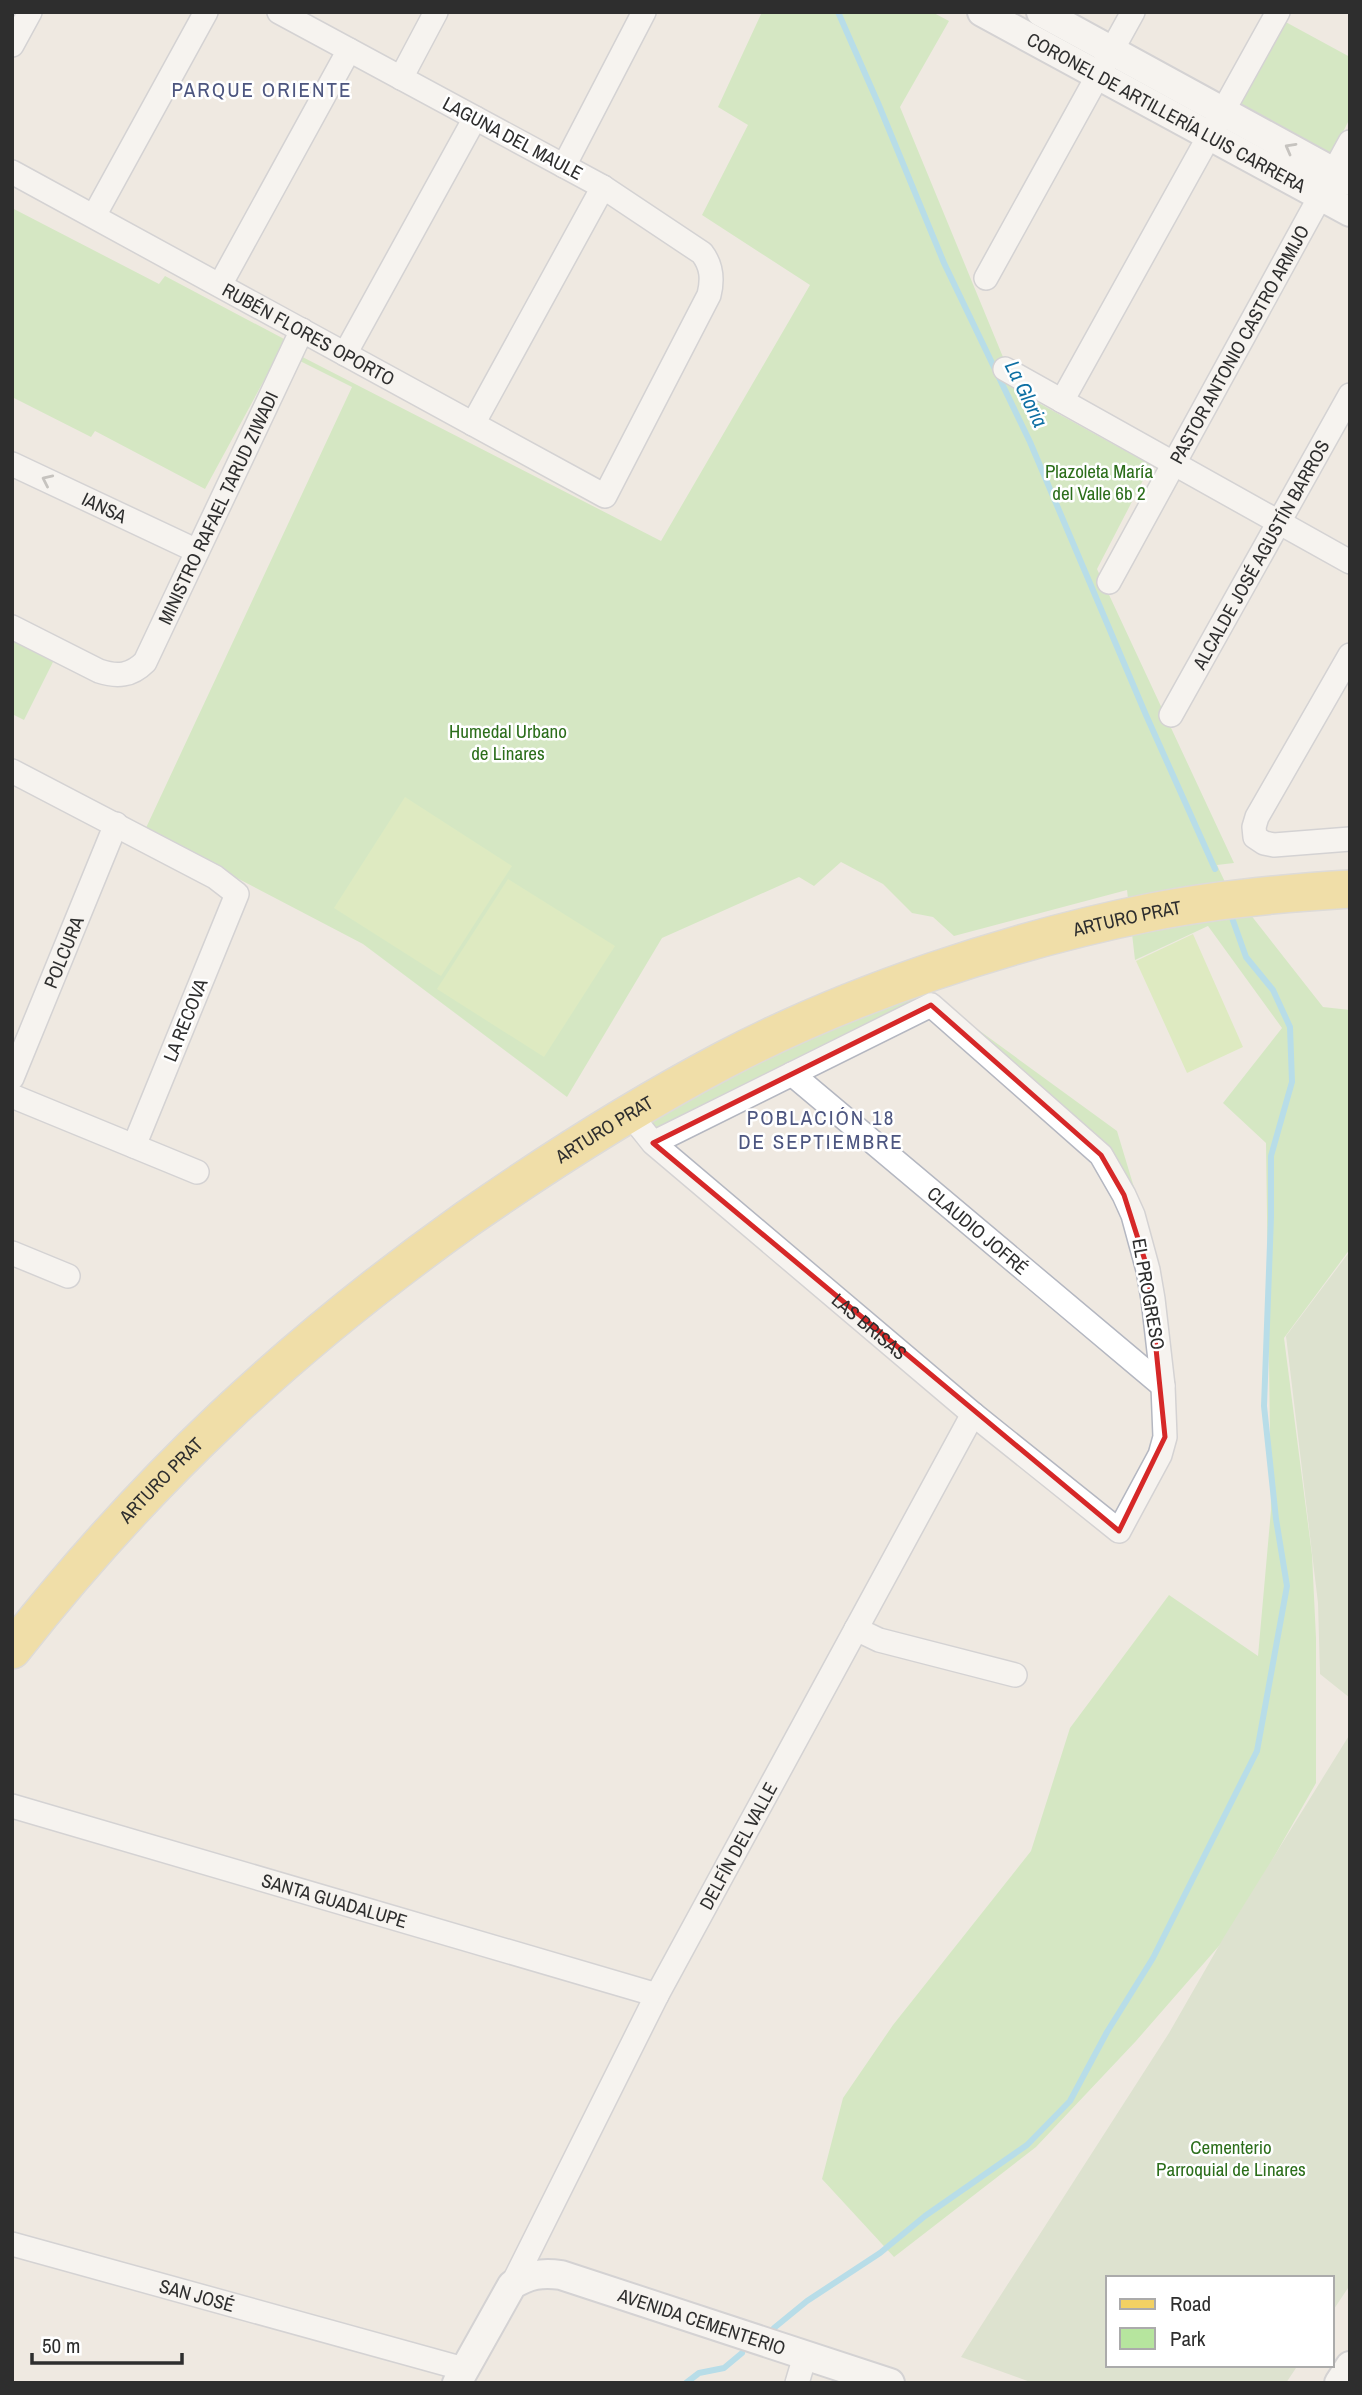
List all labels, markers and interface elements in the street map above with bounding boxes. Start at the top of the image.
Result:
street label: CORONEL DE ARTILLERÍA LUIS CARRERA [1022,26,1311,199]
district label: PARQUE ORIENTE [172,75,352,104]
street label: LAGUNA DEL MAULE [438,90,588,186]
one-way arrow [1285,143,1297,157]
street label: PASTOR ANTONIO CASTRO ARMIJO [1163,220,1315,468]
street label: RUBÉN FLORES OPORTO [218,276,399,392]
water label: La Gloria [998,356,1055,432]
street label: MINISTRO RAFAEL TARUD ZIWADI [152,387,284,629]
street label: ALCALDE JOSÉ AGUSTÍN BARROS [1186,435,1335,675]
park label: Plazoleta María del Valle 6b 2 [1045,458,1153,506]
one-way arrow [42,474,54,488]
street label: IANSA [78,486,132,529]
park label: Humedal Urbano de Linares [449,718,567,766]
street label: ARTURO PRAT [1069,894,1184,943]
street label: POLCURA [37,912,90,992]
street label: LA RECOVA [157,974,214,1065]
street label: ARTURO PRAT [549,1089,658,1170]
district label: POBLACIÓN 18 DE SEPTIEMBRE [738,1103,904,1156]
street label: CLAUDIO JOFRÉ [922,1180,1034,1280]
street label: EL PROGRESO [1126,1236,1172,1352]
street label: LAS BRISAS [826,1287,913,1366]
street label: ARTURO PRAT [112,1431,209,1529]
street label: DELFÍN DEL VALLE [693,1778,783,1914]
street label: SANTA GUADALUPE [259,1867,410,1934]
park label: Cementerio Parroquial de Linares [1156,2134,1306,2182]
street label: SAN JOSÉ [156,2272,238,2318]
legend [1106,2276,1334,2367]
street label: AVENIDA CEMENTERIO [614,2281,789,2361]
text: Road [1170,2289,1211,2318]
scale bar [32,2322,182,2366]
text: Park [1170,2324,1206,2353]
text: 50 m [42,2331,80,2360]

